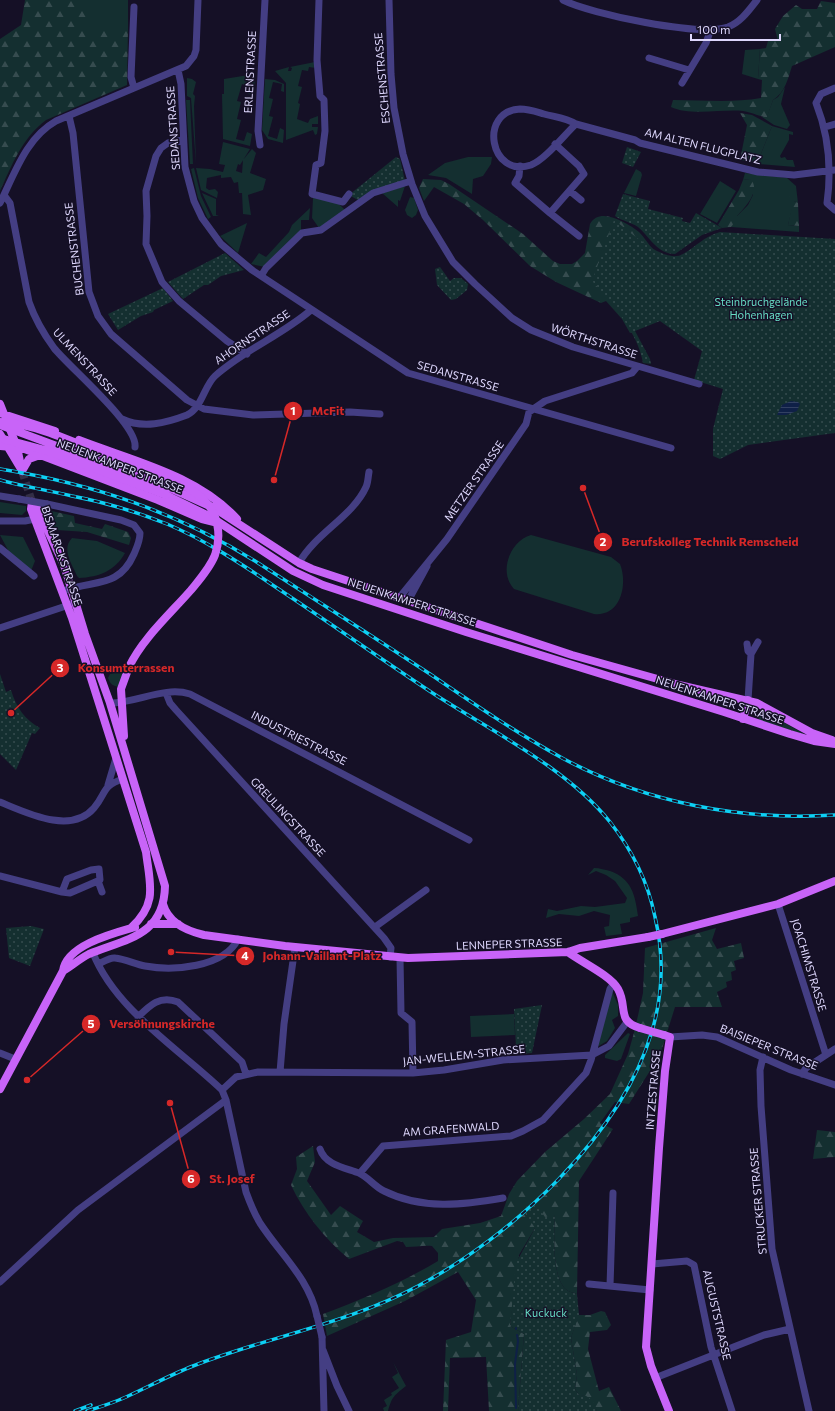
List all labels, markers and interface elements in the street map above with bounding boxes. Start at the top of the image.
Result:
scale bar [691,16,780,42]
text: 100 m [697,22,731,36]
street label: ERLENSTRASSE [241,30,258,114]
street label: ESCHENSTRASSE [371,32,392,124]
street label: SEDANSTRASSE [163,85,182,171]
street label: AM ALTEN FLUGPLATZ [643,125,763,166]
street label: BUCHENSTRASSE [61,202,86,296]
park label: Steinbruchgelände Hohenhagen [714,295,808,321]
street label: AHORNSTRASSE [212,307,292,367]
street label: WÖRTHSTRASSE [549,319,639,361]
street label: ULMENSTRASSE [51,325,120,398]
street label: SEDANSTRASSE [416,358,500,393]
callout: McFit [283,399,352,423]
text: 1 [290,403,296,417]
text: McFit [312,403,344,417]
street label: NEUENKAMPER STRASSE [55,435,185,496]
street label: METZER STRASSE [441,438,506,523]
street label: BISMARCKSTRASSE [39,504,86,607]
callout: Berufskolleg Technik Remscheid [593,530,807,554]
text: 2 [600,534,607,548]
text: Berufskolleg Technik Remscheid [621,534,799,548]
street label: NEUENKAMPER STRASSE [346,575,478,628]
callout: Konsumterrassen [50,656,183,680]
text: 3 [57,660,64,674]
text: Konsumterrassen [78,660,174,674]
street label: NEUENKAMPER STRASSE [654,673,786,726]
street label: INDUSTRIESTRASSE [249,708,349,767]
street label: GREULINGSTRASSE [248,774,328,859]
street label: JOACHIMSTRASSE [788,917,830,1013]
street label: LENNEPER STRASSE [455,935,562,952]
callout: Johann-Vaillant-Platz [235,944,390,968]
text: 4 [241,948,249,962]
text: Johann-Vaillant-Platz [263,948,381,963]
callout: Versöhnungskirche [81,1012,222,1036]
text: 5 [88,1016,95,1030]
text: Versöhnungskirche [109,1016,215,1030]
street label: BAISIEPER STRASSE [718,1021,820,1072]
street label: JAN-WELLEM-STRASSE [402,1042,526,1068]
street label: INTZESTRASSE [643,1049,662,1130]
street label: AM GRAFENWALD [402,1119,500,1138]
street label: STRUCKER STRASSE [746,1147,769,1255]
callout: St. Josef [181,1167,262,1191]
text: 6 [187,1171,195,1185]
text: St. Josef [209,1171,255,1186]
street label: AUGUSTSTRASSE [701,1268,734,1361]
park label: Kuckuck [525,1306,567,1319]

